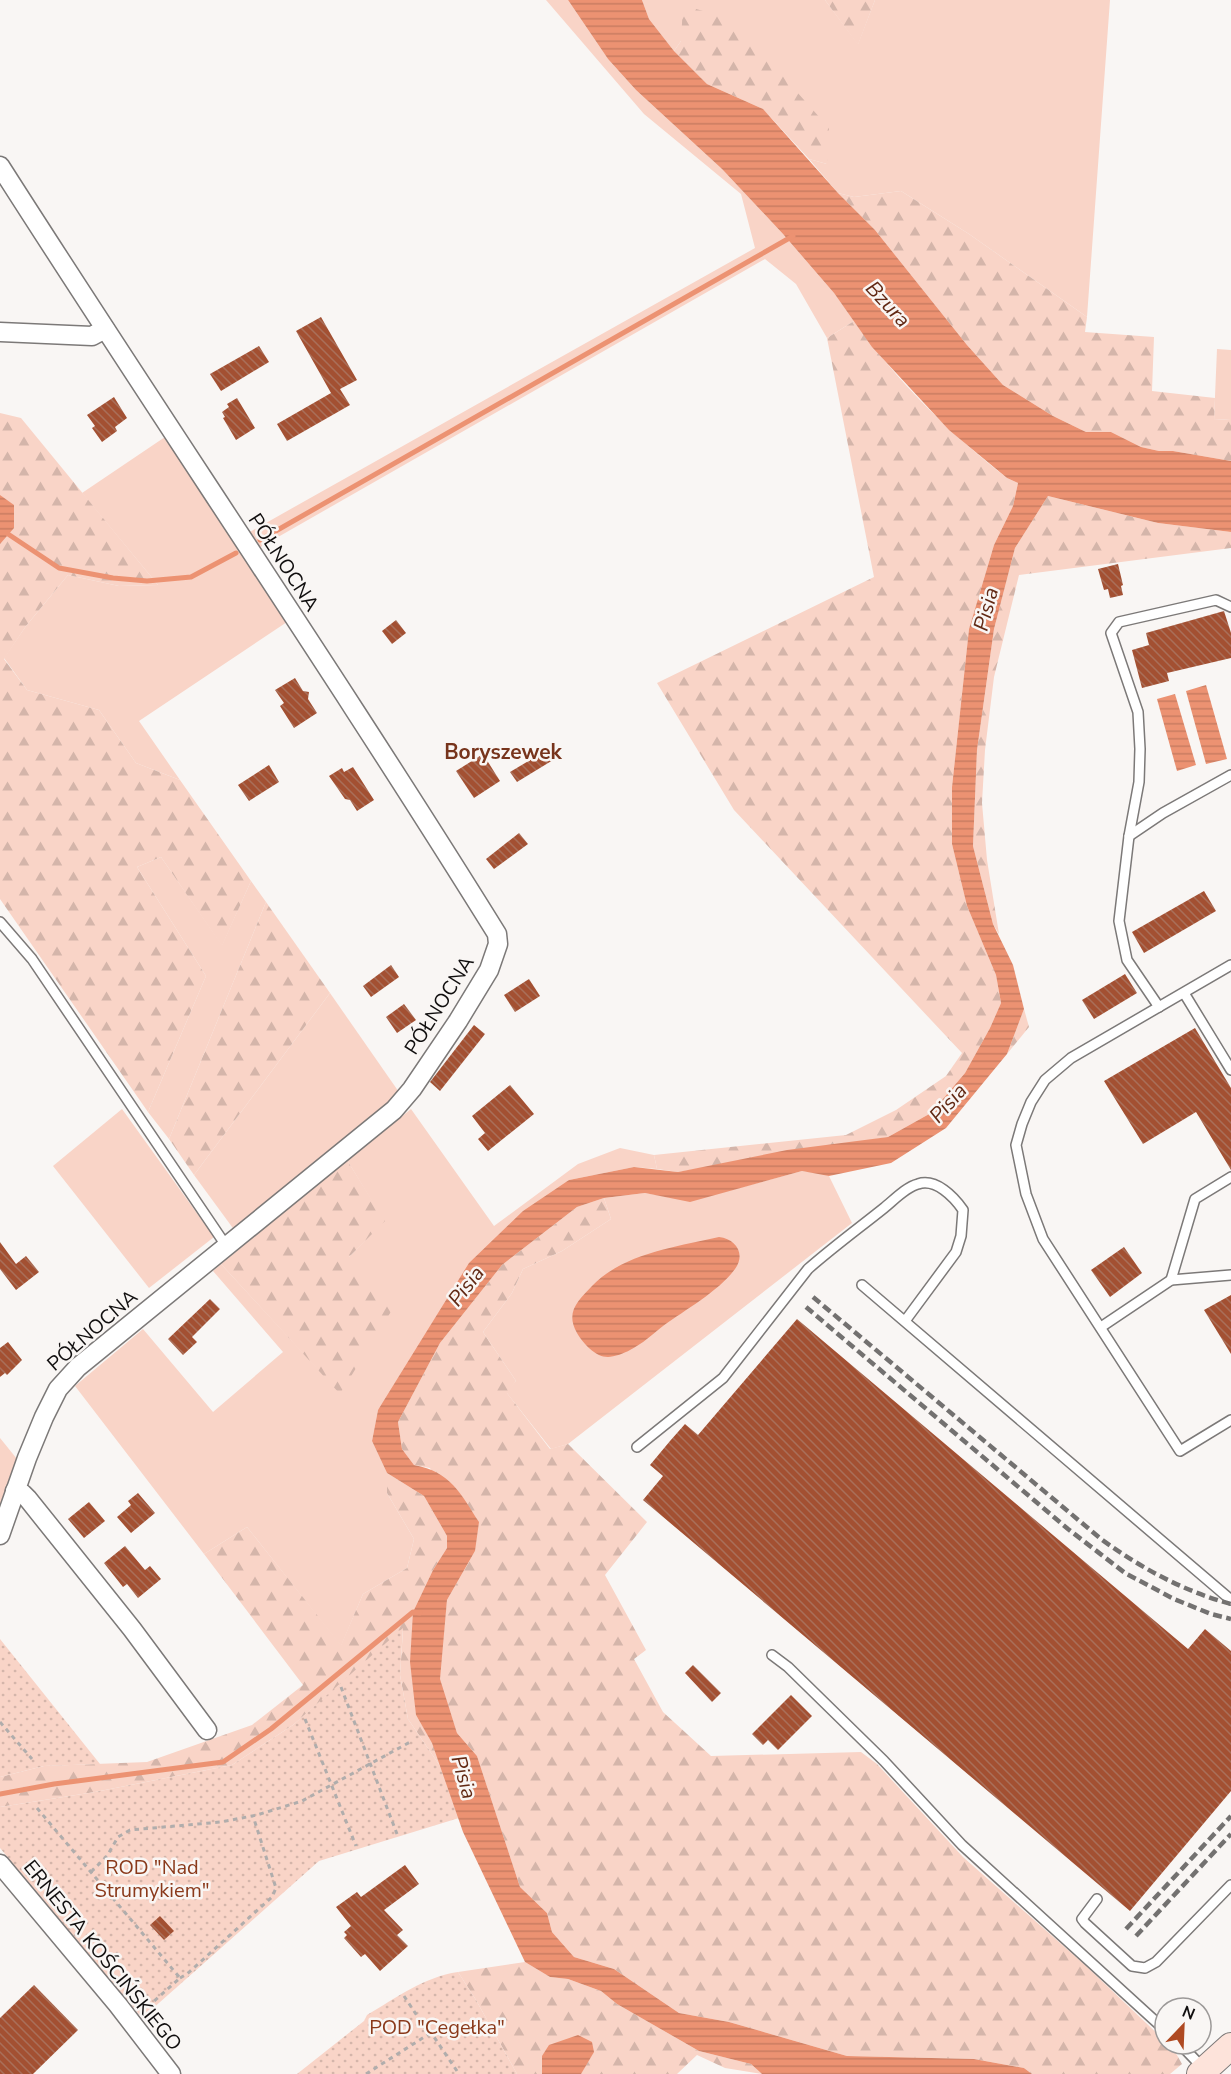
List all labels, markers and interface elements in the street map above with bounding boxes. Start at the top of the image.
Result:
water label: Bzura [859,275,917,333]
street label: PÓŁNOCNA [242,508,326,617]
water label: Pisia [967,584,1005,634]
district label: Boryszewek [444,738,563,766]
street label: PÓŁNOCNA [398,950,481,1060]
water label: Pisia [923,1077,973,1129]
water label: Pisia [441,1260,491,1312]
street label: PÓŁNOCNA [41,1283,144,1377]
water label: Pisia [444,1752,484,1802]
street label: ERNESTA KOŚCIŃSKIEGO [17,1854,188,2056]
park label: ROD "Nad Strumykiem" [94,1854,210,1904]
north arrow [1153,1996,1213,2056]
text: N [1179,2001,1198,2026]
park label: POD "Cegełka" [369,2014,505,2041]

